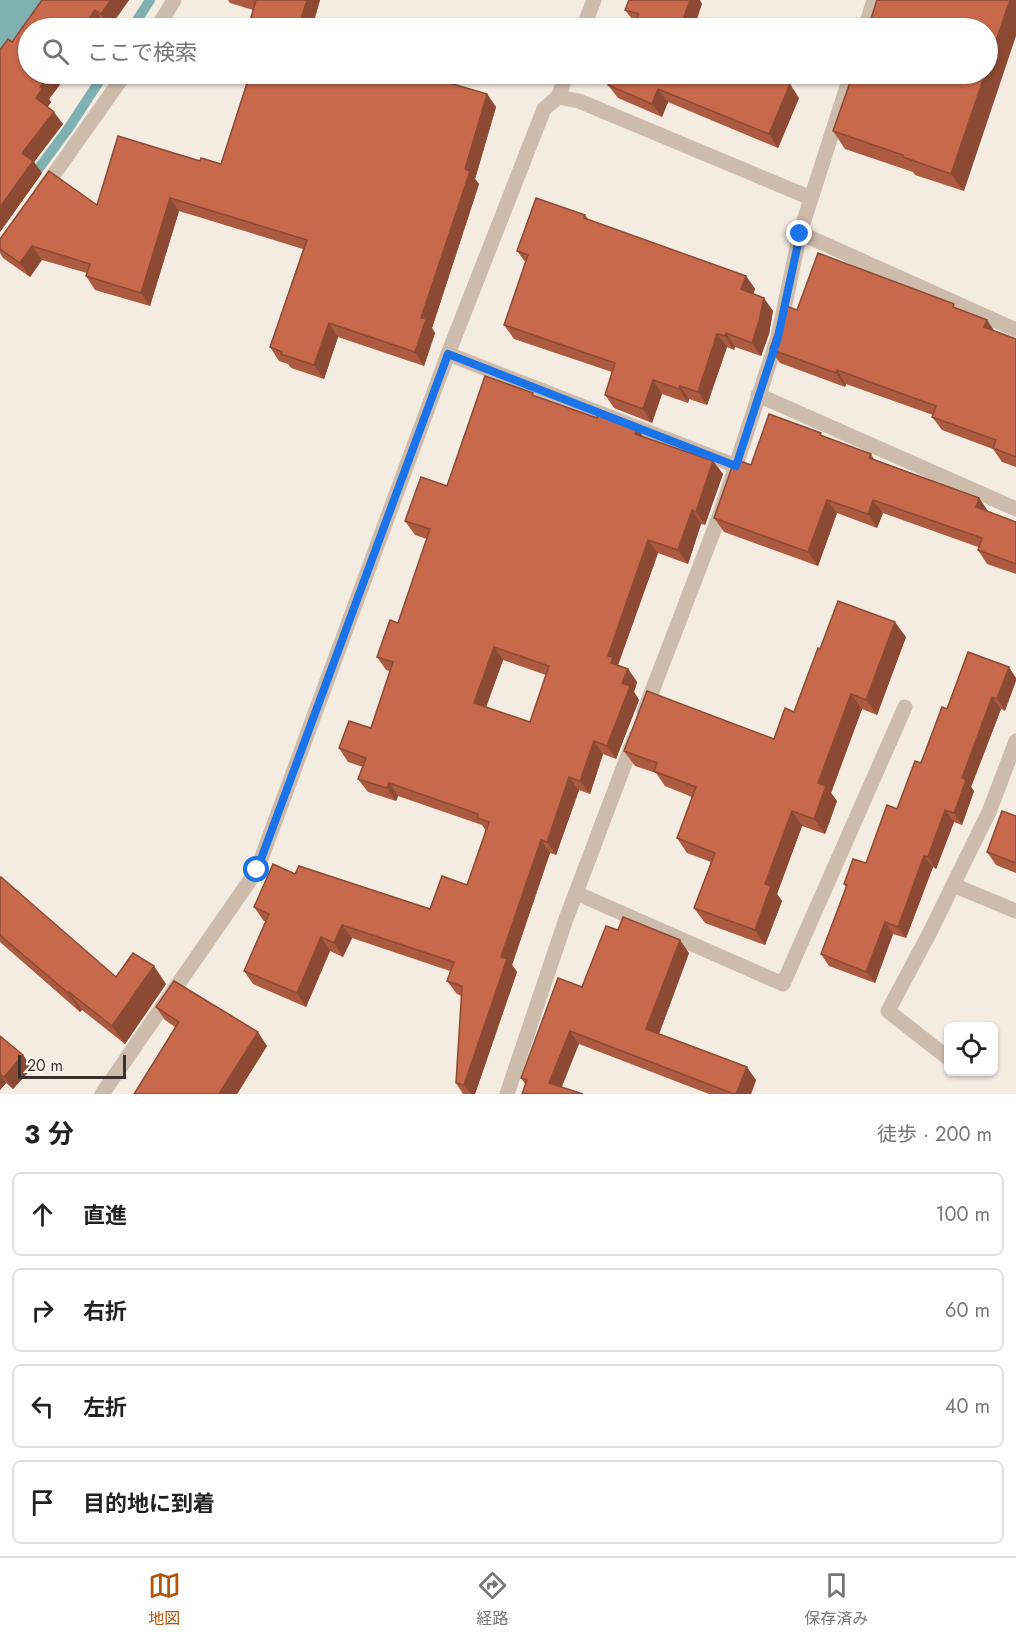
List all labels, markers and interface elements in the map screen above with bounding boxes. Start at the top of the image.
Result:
search box [18,18,998,84]
icon: search [39,35,72,68]
text: ここで検索 [87,36,197,68]
route end [786,220,812,246]
route start [243,856,269,882]
map controls [944,1022,998,1076]
button: locate [944,1022,998,1076]
scale bar [18,1052,126,1080]
text: 20 m [27,1054,63,1077]
text: 3 分 [24,1115,74,1153]
text: 徒歩 · 200 m [877,1120,992,1149]
icon: ahead [26,1198,59,1231]
text: 直進 [83,1199,127,1231]
text: 100 m [935,1200,990,1229]
icon: right [26,1294,59,1327]
text: 右折 [83,1295,127,1327]
text: 60 m [945,1296,990,1325]
icon: left [26,1390,59,1423]
text: 左折 [83,1391,127,1423]
text: 40 m [945,1392,990,1421]
icon: arrive [26,1486,59,1519]
text: 目的地に到着 [83,1487,215,1519]
tab: 地図 [148,1569,181,1630]
tab: 経路 [476,1569,509,1630]
tab: 保存済み [804,1569,868,1630]

